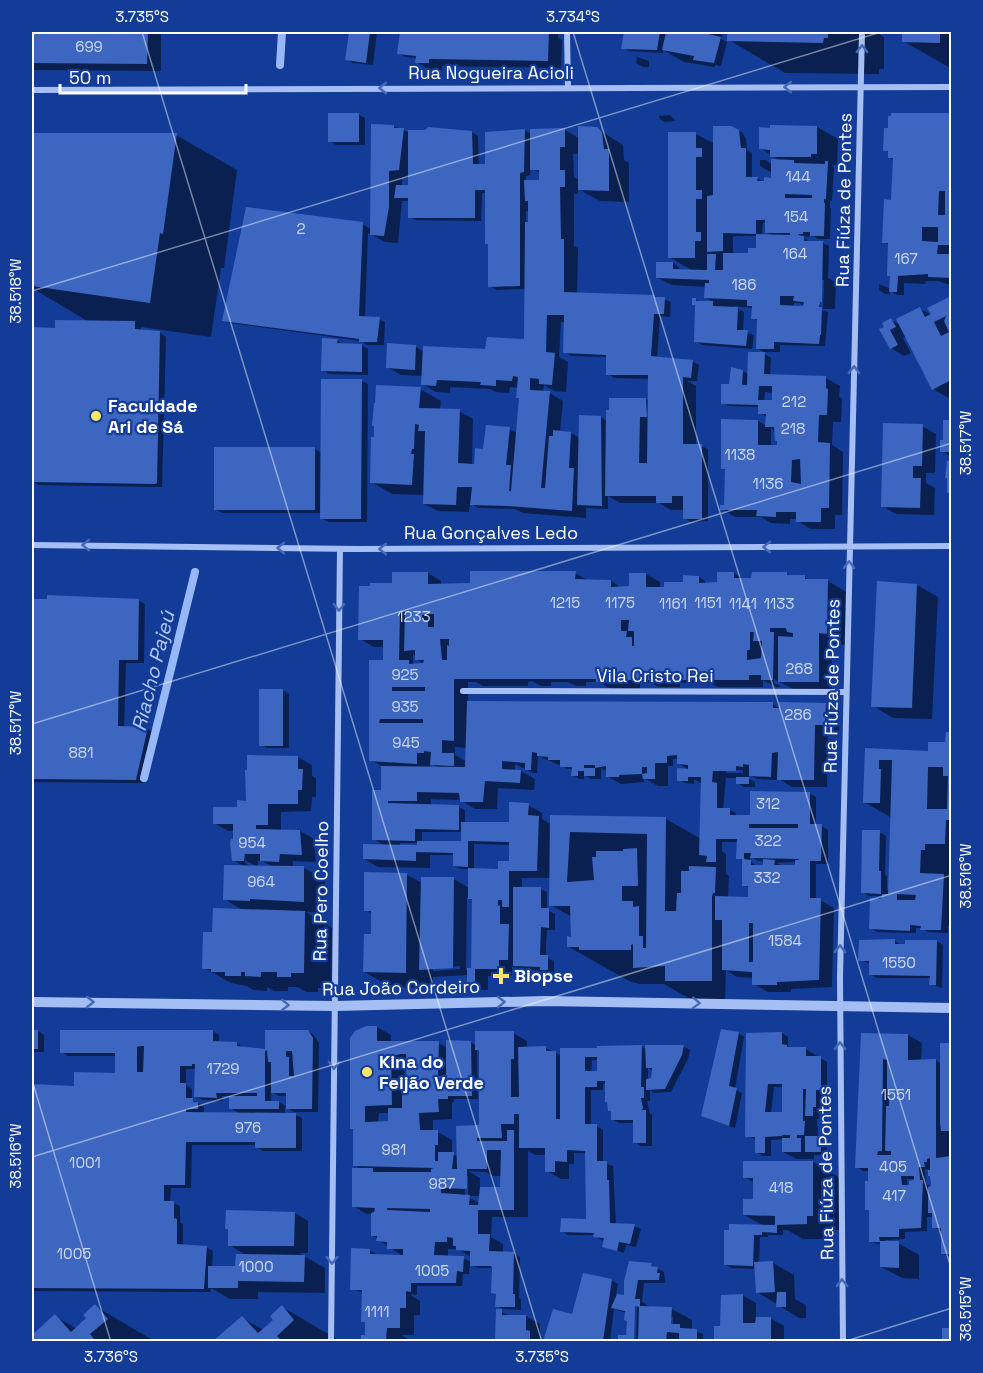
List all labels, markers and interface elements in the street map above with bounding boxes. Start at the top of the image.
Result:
text: 3.735°S [115,7,169,26]
text: 3.734°S [546,7,600,26]
house number: 699 [75,37,103,56]
one-way arrow [856,45,868,54]
scale bar [60,57,246,95]
street label: Rua Nogueira Acioli [408,61,574,84]
text: 50 m [69,66,111,89]
one-way arrow [784,80,793,93]
one-way arrow [379,82,388,94]
street label: Rua Fiúza de Pontes [830,113,857,287]
house number: 144 [785,167,811,186]
house number: 154 [784,207,808,226]
house number: 2 [296,219,306,238]
house number: 164 [783,244,807,263]
house number: 167 [894,249,918,268]
text: 38.518°W [6,258,25,324]
house number: 186 [732,275,756,294]
one-way arrow [848,366,861,375]
house number: 212 [782,392,806,411]
place label: Faculdade Ari de Sá [108,394,198,438]
marker: Faculdade Ari de Sá [89,409,103,423]
text: 38.517°W [956,411,975,475]
house number: 218 [781,419,805,438]
house number: 1138 [725,445,755,464]
house number: 1136 [753,474,783,493]
street label: Rua Gonçalves Ledo [404,521,578,544]
one-way arrow [82,539,91,551]
one-way arrow [763,541,772,553]
one-way arrow [277,542,286,554]
one-way arrow [379,543,388,555]
one-way arrow [843,561,856,570]
house number: 1215 [550,593,580,612]
house number: 1175 [605,593,635,612]
house number: 1151 [694,593,722,612]
house number: 1161 [659,594,687,613]
house number: 1141 [729,594,757,613]
house number: 1133 [764,594,794,613]
street label: Rua Fiúza de Pontes [818,599,845,773]
one-way arrow [333,603,345,612]
water label: Riacho Pajeú [126,607,181,734]
house number: 1233 [397,607,431,626]
house number: 268 [785,659,813,678]
street label: Vila Cristo Rei [596,664,714,687]
house number: 925 [391,665,419,684]
text: 38.517°W [6,691,25,755]
house number: 935 [391,697,419,716]
house number: 286 [784,705,812,724]
house number: 945 [392,733,420,752]
house number: 881 [69,743,93,762]
house number: 312 [756,794,780,813]
street label: Rua Pero Coelho [308,820,333,962]
house number: 322 [754,831,782,850]
house number: 954 [238,833,266,852]
text: 38.516°W [956,843,975,909]
house number: 332 [753,868,781,887]
house number: 964 [247,872,275,891]
house number: 1584 [768,931,802,950]
one-way arrow [834,944,847,953]
house number: 1550 [882,953,916,972]
place label: Biopse [514,964,573,987]
marker: Biopse [492,967,510,985]
street label: Rua João Cordeiro [322,975,480,1000]
one-way arrow [85,996,94,1009]
one-way arrow [496,996,505,1009]
one-way arrow [691,997,700,1009]
one-way arrow [280,999,289,1011]
one-way arrow [834,1042,846,1051]
place label: Kina do Feijão Verde [379,1050,484,1094]
house number: 1729 [207,1059,239,1078]
one-way arrow [328,1060,340,1069]
marker: Kina do Feijão Verde [360,1065,374,1079]
house number: 1551 [881,1085,911,1104]
street label: Rua Fiúza de Pontes [812,1086,839,1260]
house number: 976 [235,1118,261,1137]
text: 38.516°W [6,1123,25,1189]
house number: 981 [382,1140,406,1159]
house number: 1001 [69,1153,101,1172]
house number: 405 [879,1157,907,1176]
house number: 987 [429,1174,455,1193]
house number: 418 [769,1178,793,1197]
house number: 417 [882,1186,906,1205]
house number: 1005 [57,1244,91,1263]
one-way arrow [326,1255,338,1264]
house number: 1000 [238,1257,274,1276]
house number: 1005 [415,1261,449,1280]
text: 38.515°W [956,1276,975,1342]
one-way arrow [836,1279,848,1288]
house number: 1111 [364,1302,390,1321]
text: 3.736°S [84,1347,138,1366]
text: 3.735°S [515,1347,569,1366]

